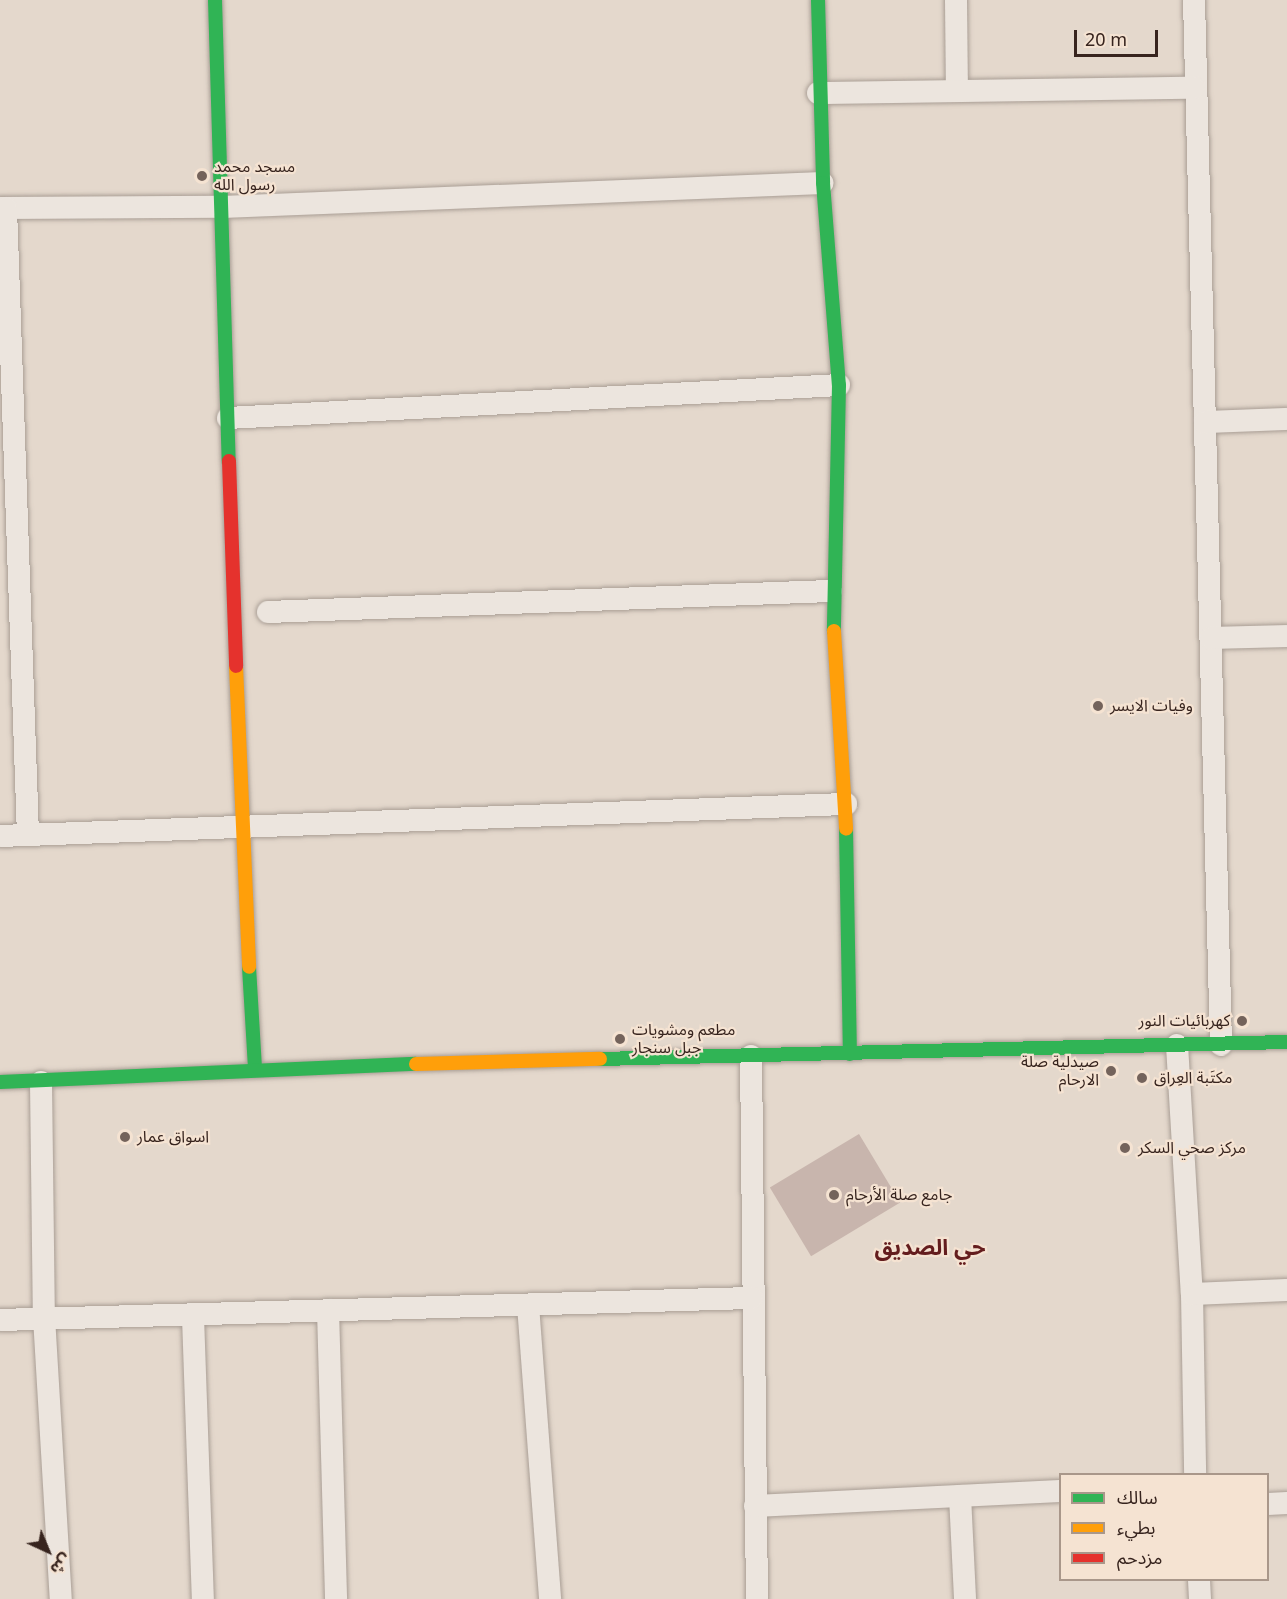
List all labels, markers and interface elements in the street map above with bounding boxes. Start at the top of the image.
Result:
scale bar [1077,18,1161,56]
text: 20 m [1085,21,1127,59]
place label: مسجد محمد رسول الله [214,157,295,195]
marker: مسجد محمد رسول الله [195,169,209,183]
place label: وفيات الايسر [1110,696,1193,716]
marker: وفيات الايسر [1091,699,1105,713]
place label: كهربائيات النور [1139,1011,1230,1031]
marker: كهربائيات النور [1235,1014,1249,1028]
place label: مطعم ومشويات جبل سنجار [632,1020,735,1058]
marker: مطعم ومشويات جبل سنجار [613,1032,627,1046]
place label: صيدلية صلة الارحام [1021,1052,1099,1090]
marker: صيدلية صلة الارحام [1104,1064,1118,1078]
place label: مكتَبة العِراق [1154,1068,1232,1088]
marker: مكتَبة العِراق [1135,1071,1149,1085]
place label: اسواق عمار [137,1127,209,1147]
marker: اسواق عمار [118,1130,132,1144]
place label: مركز صحي السكر [1138,1138,1246,1158]
marker: مركز صحي السكر [1116,1139,1134,1157]
place label: جامع صلة الأرحام [846,1185,952,1205]
marker: جامع صلة الأرحام [827,1188,841,1202]
district label: حي الصديق [874,1236,986,1262]
legend [1059,1473,1269,1581]
text: سالك [1117,1479,1158,1517]
text: بطيء [1117,1509,1155,1547]
north arrow [18,1521,78,1581]
text: مزدحم [1117,1539,1162,1577]
text: ش [41,1544,80,1584]

